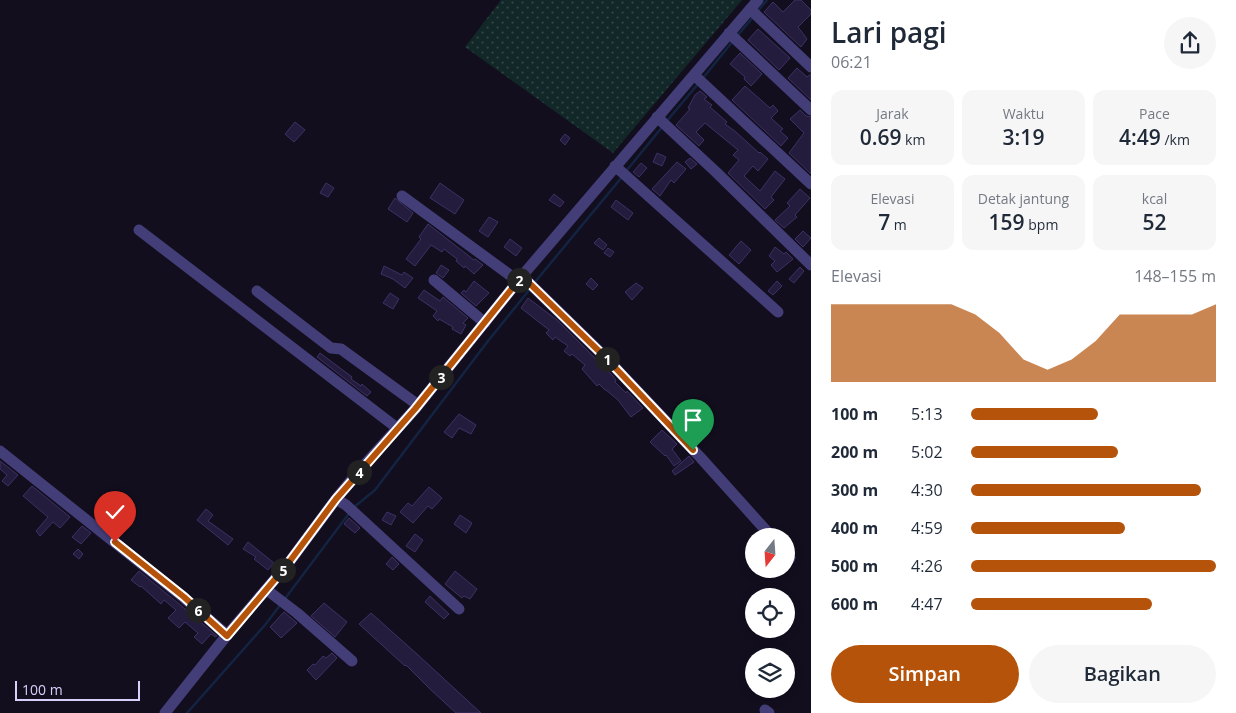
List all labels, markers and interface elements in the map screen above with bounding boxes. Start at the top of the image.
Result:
text: Lari pagi [831,13,947,51]
button: share [1164,17,1216,69]
text: 06:21 [831,51,872,73]
text: Jarak [876,104,909,123]
text: Waktu [1003,104,1044,123]
text: Pace [1139,104,1170,123]
text: 0.69 [860,123,901,151]
text: 3:19 [1003,123,1044,151]
text: 4:49 [1119,123,1161,151]
text: km [901,130,925,149]
text: /km [1161,130,1190,149]
text: Elevasi [870,189,915,208]
text: Detak jantung [978,189,1069,208]
text: kcal [1142,189,1167,208]
text: 7 [878,208,890,236]
text: 159 [989,208,1025,236]
text: 52 [1142,208,1167,236]
text: m [890,215,907,234]
text: bpm [1025,215,1058,234]
text: Elevasi [831,265,881,287]
text: 148–155 m [1134,265,1216,287]
pin: 2 [506,268,532,292]
text: 2 [515,271,524,290]
pin: 1 [594,346,620,372]
text: 1 [603,350,612,369]
pin: 3 [428,364,454,390]
text: 3 [437,368,446,387]
pin [672,399,714,450]
text: 100 m [831,403,878,425]
text: 5:13 [911,403,943,425]
icon: arrive [679,406,707,434]
text: 200 m [831,441,878,463]
text: 5:02 [911,441,943,463]
pin: 4 [346,460,372,484]
text: 4 [355,463,364,482]
text: 300 m [831,479,878,501]
text: 4:30 [911,479,943,501]
pin [94,491,136,542]
icon: check [101,498,129,526]
text: 400 m [831,517,878,539]
text: 4:59 [911,517,943,539]
north arrow [745,528,795,578]
map controls [745,528,795,698]
text: 500 m [831,555,878,577]
text: 4:26 [911,555,943,577]
pin: 5 [270,558,296,582]
text: 5 [279,561,288,580]
button: locate [745,588,795,638]
text: 600 m [831,593,878,615]
text: 4:47 [911,593,943,615]
pin: 6 [186,598,210,622]
text: 6 [194,601,203,620]
button: Simpan [831,645,1019,703]
button: Bagikan [1029,645,1216,703]
button: layers [745,648,795,698]
scale bar [15,678,140,701]
text: 100 m [22,680,63,699]

